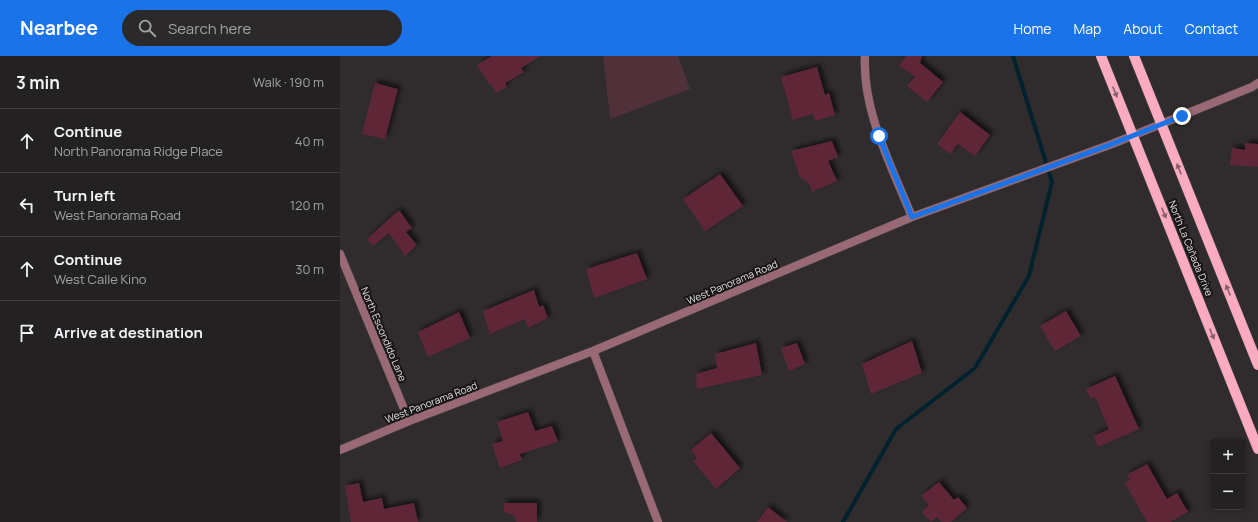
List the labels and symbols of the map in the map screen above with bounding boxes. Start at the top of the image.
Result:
one-way arrow [1113,87,1119,99]
route end [1173,107,1191,125]
route start [870,127,888,145]
one-way arrow [1176,163,1182,175]
street label: North La Cañada Drive [1165,198,1217,298]
one-way arrow [1161,207,1167,219]
street label: West Panorama Road [684,256,780,308]
one-way arrow [1224,283,1230,295]
street label: North Escondido Lane [358,285,410,383]
one-way arrow [1209,328,1215,339]
street label: West Panorama Road [383,378,479,426]

